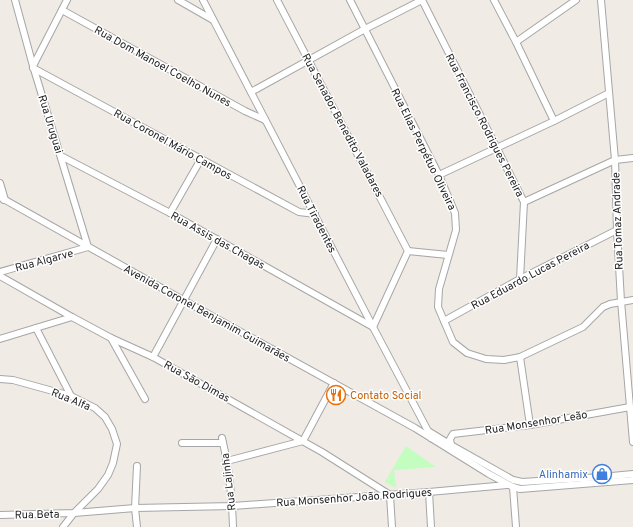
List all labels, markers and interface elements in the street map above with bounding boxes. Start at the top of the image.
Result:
street label: Rua Dom Manoel Coelho Nunes [92,23,233,110]
street label: Rua Senador Benedito Valadares [298,51,386,200]
street label: Rua Francisco Rodrigues Pereira [442,51,527,200]
street label: Rua Elias Perpétuo Oliveira [388,86,459,213]
street label: Rua Uruguai [34,93,66,155]
street label: Rua Coronel Mário Campos [111,106,234,183]
street label: Rua Tomaz Andrade [609,172,627,270]
street label: Rua Tiradentes [293,183,339,256]
street label: Rua Assis das Chagas [168,209,267,273]
street label: Rua Eduardo Lucas Pereira [469,239,592,313]
street label: Rua Algarve [14,246,75,275]
street label: Avenida Coronel Benjamim Guimarães [121,262,292,366]
street label: Rua São Dimas [161,358,232,406]
restaurant icon: Contato Social [325,384,347,406]
street label: Rua Alfa [49,386,93,414]
place label: Contato Social [350,389,421,403]
street label: Rua Monsenhor Leão [484,408,588,438]
street label: Rua Lajinha [218,452,239,511]
shop icon: Alinhamix [591,463,613,485]
place label: Alinhamix [539,468,588,482]
street label: Rua Monsenhor João Rodrigues [276,486,432,510]
street label: Rua Beta [15,508,60,522]

